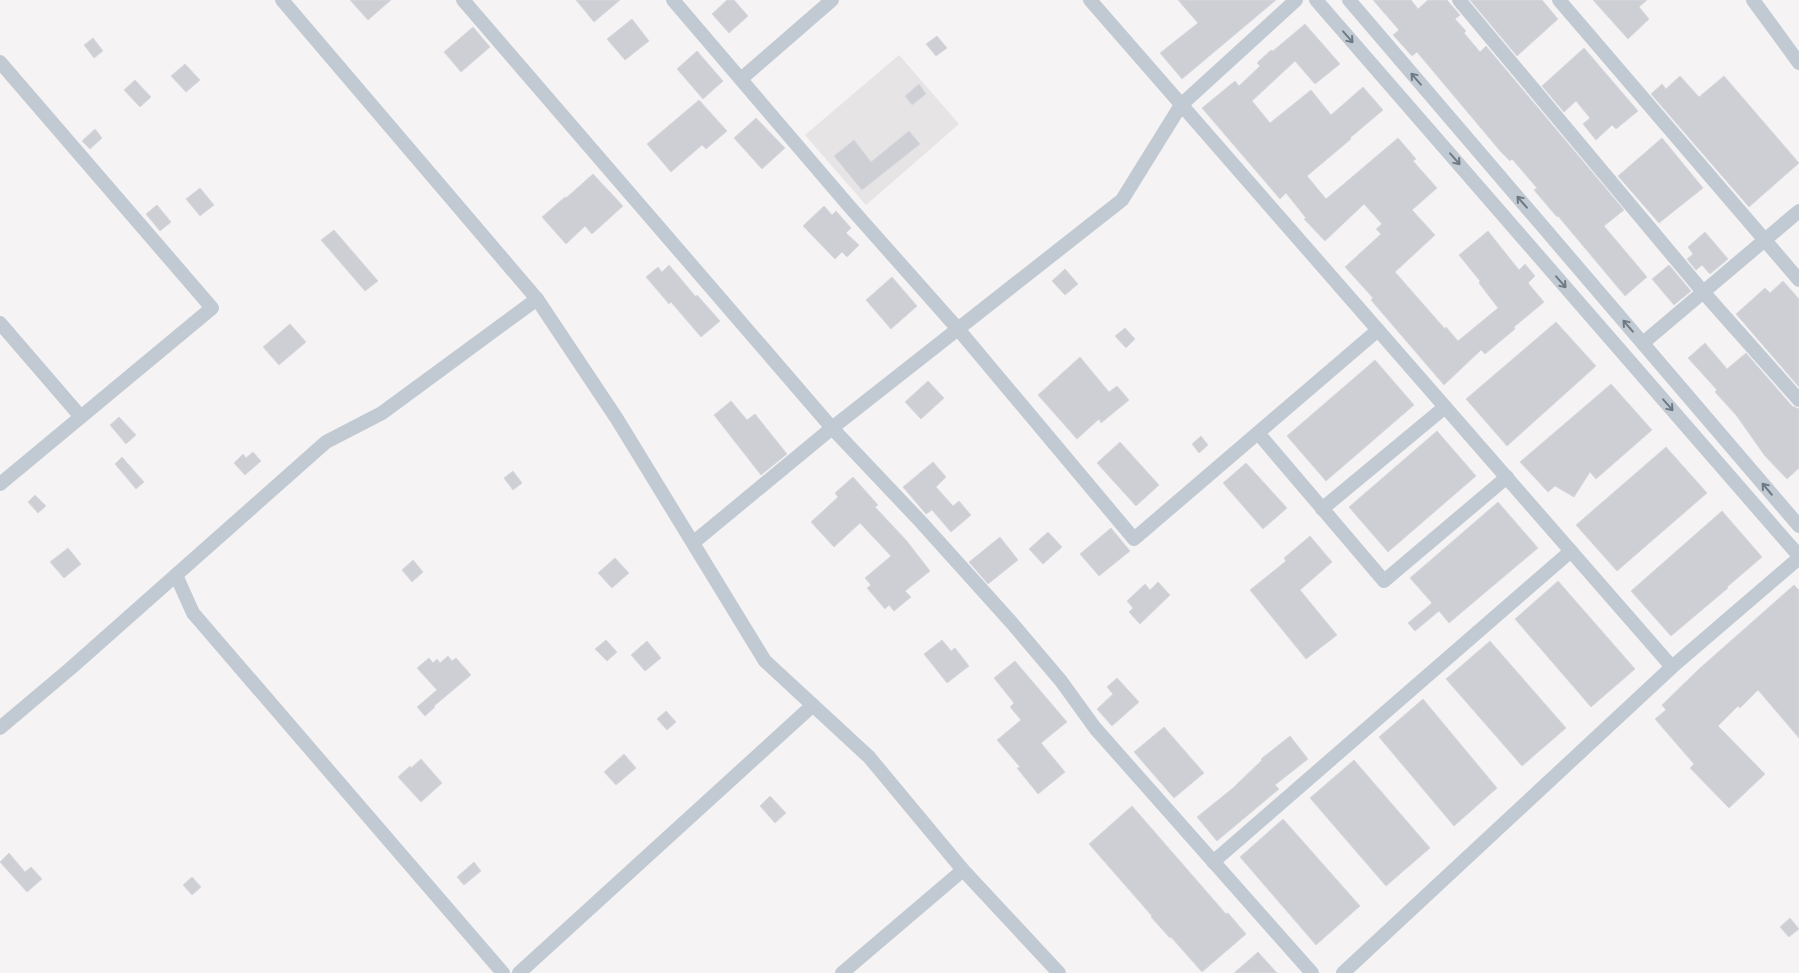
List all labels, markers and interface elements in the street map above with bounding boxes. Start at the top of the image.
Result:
one-way arrow [1342,30,1354,43]
one-way arrow [1411,73,1422,86]
one-way arrow [1449,153,1460,166]
one-way arrow [1516,196,1528,209]
one-way arrow [1555,276,1567,289]
one-way arrow [1622,319,1634,332]
one-way arrow [1662,398,1673,411]
one-way arrow [1762,483,1773,496]

